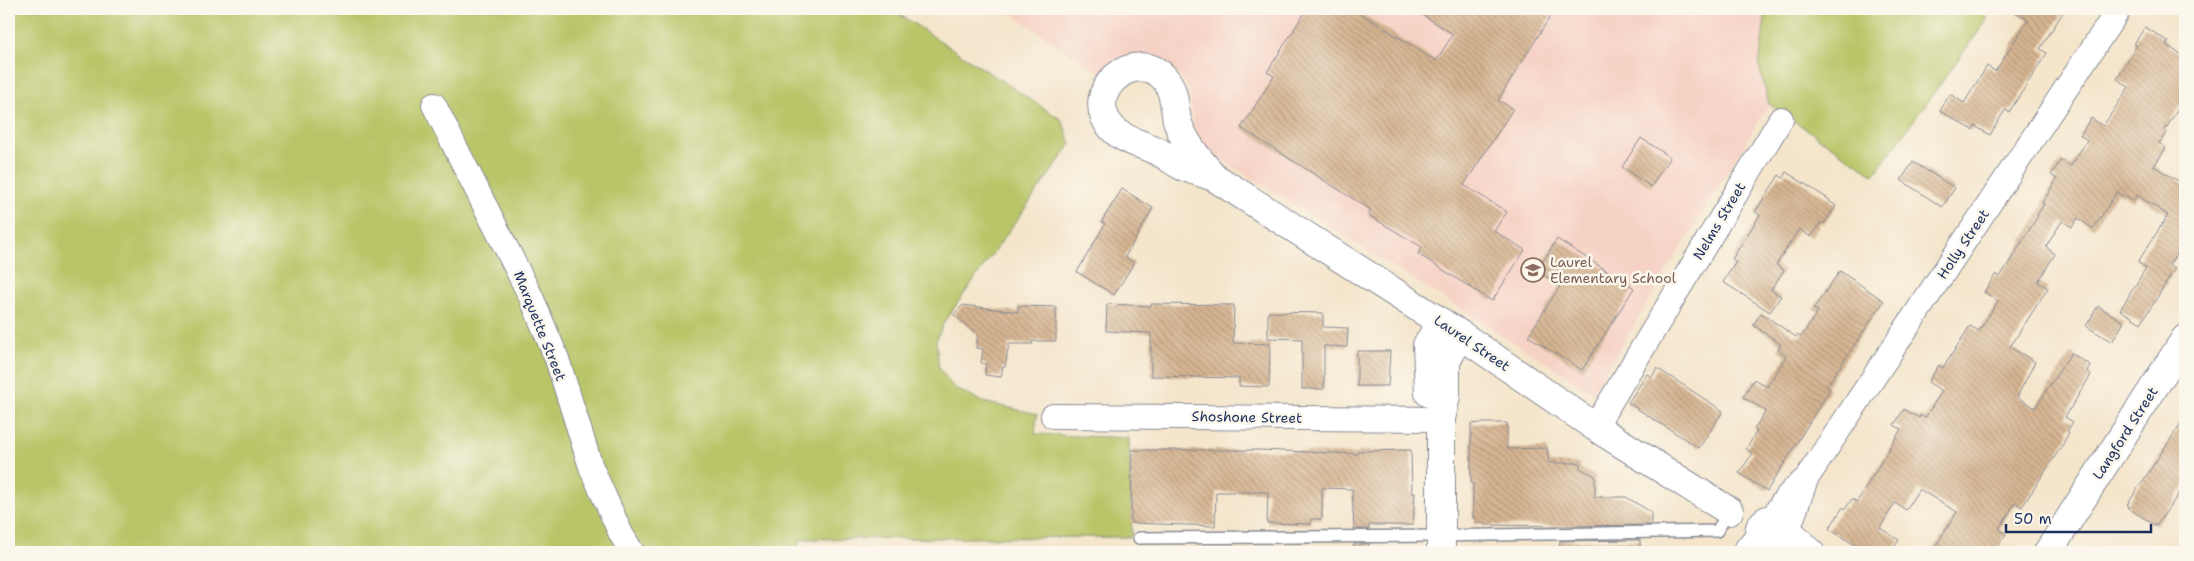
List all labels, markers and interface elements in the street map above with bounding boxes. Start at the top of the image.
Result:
street label: Nelms Street [1689,179,1749,263]
street label: Holly Street [1933,206,1993,282]
place label: Laurel Elementary School [1550,253,1677,287]
school or university icon: Laurel Elementary School [1520,257,1546,283]
street label: Marquette Street [510,268,570,384]
street label: Laurel Street [1431,311,1513,375]
street label: Langford Street [2088,383,2162,483]
street label: Shoshone Street [1192,407,1302,427]
scale bar [2006,501,2152,533]
text: 50 m [2014,509,2052,529]

